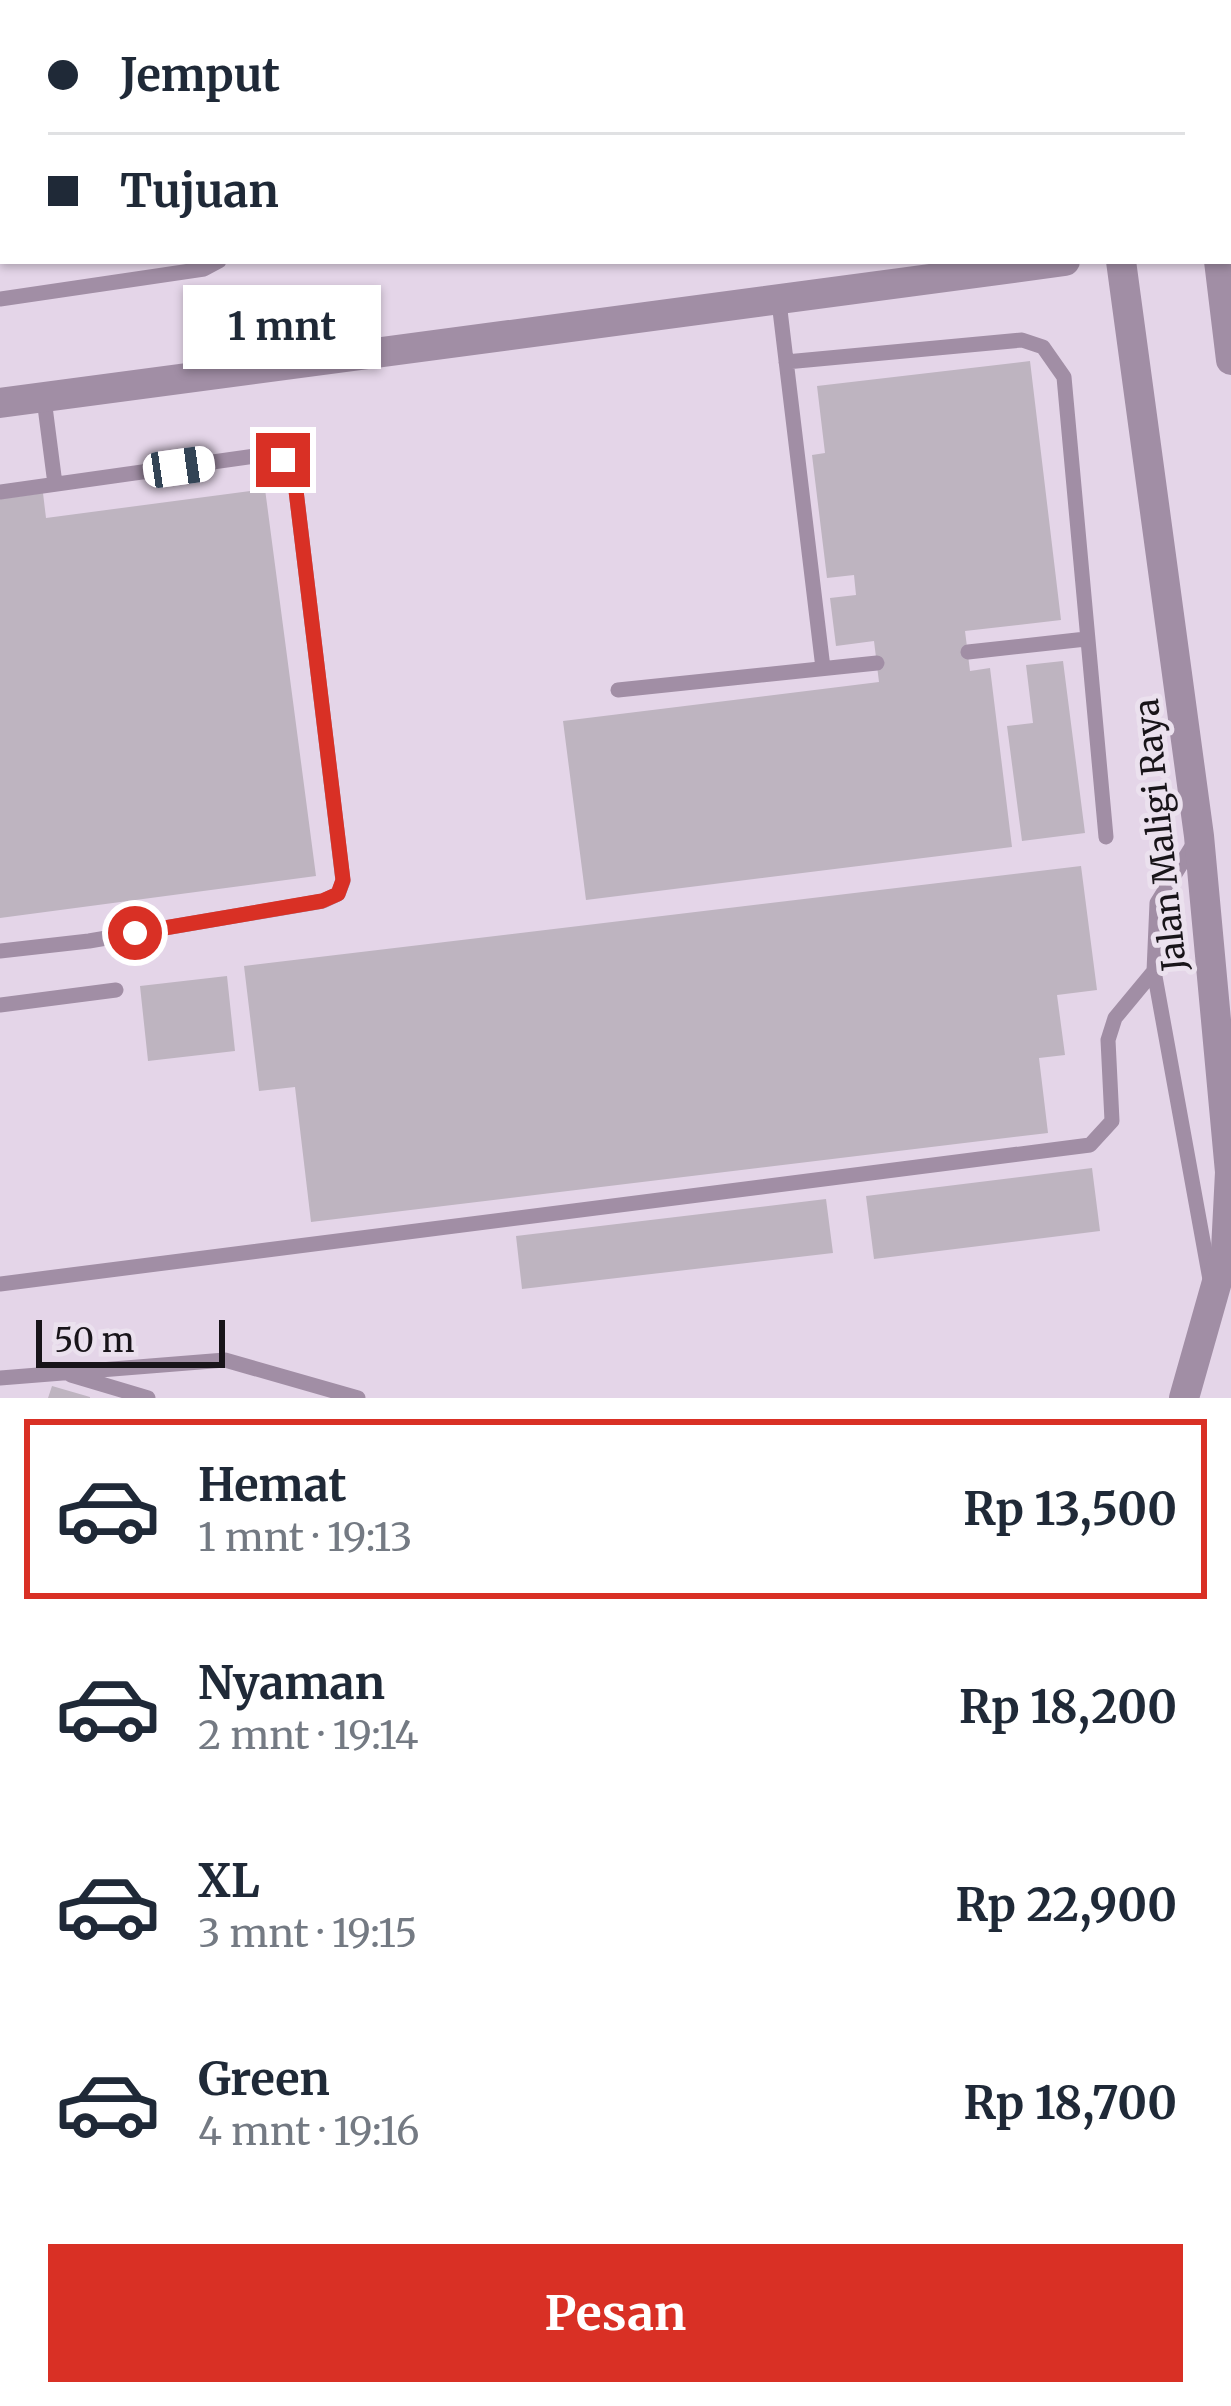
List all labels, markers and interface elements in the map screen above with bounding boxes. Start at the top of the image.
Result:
text: Jemput [120,47,280,103]
text: Tujuan [120,163,279,219]
callout: 1 mnt [184,286,382,370]
text: 1 mnt [228,302,336,351]
route end [256,433,310,487]
car [141,444,217,490]
street label: Jalan Maligi Raya [1126,697,1195,974]
route start [108,906,162,960]
scale bar [36,1314,225,1367]
text: 50 m [54,1320,135,1361]
icon: car [54,1455,162,1563]
text: Hemat [198,1457,347,1513]
text: Rp 13,500 [963,1481,1177,1537]
text: 1 mnt · 19:13 [198,1513,412,1562]
icon: car [54,1653,162,1761]
text: Nyaman [198,1655,385,1711]
text: Rp 18,200 [959,1679,1177,1735]
text: 2 mnt · 19:14 [198,1711,419,1760]
icon: car [54,1851,162,1959]
text: XL [198,1853,260,1909]
text: Rp 22,900 [955,1877,1177,1933]
text: 3 mnt · 19:15 [198,1909,417,1958]
icon: car [54,2049,162,2157]
text: Green [198,2051,330,2107]
text: Rp 18,700 [964,2075,1177,2131]
text: 4 mnt · 19:16 [198,2107,420,2156]
button: Pesan [48,2244,1183,2382]

